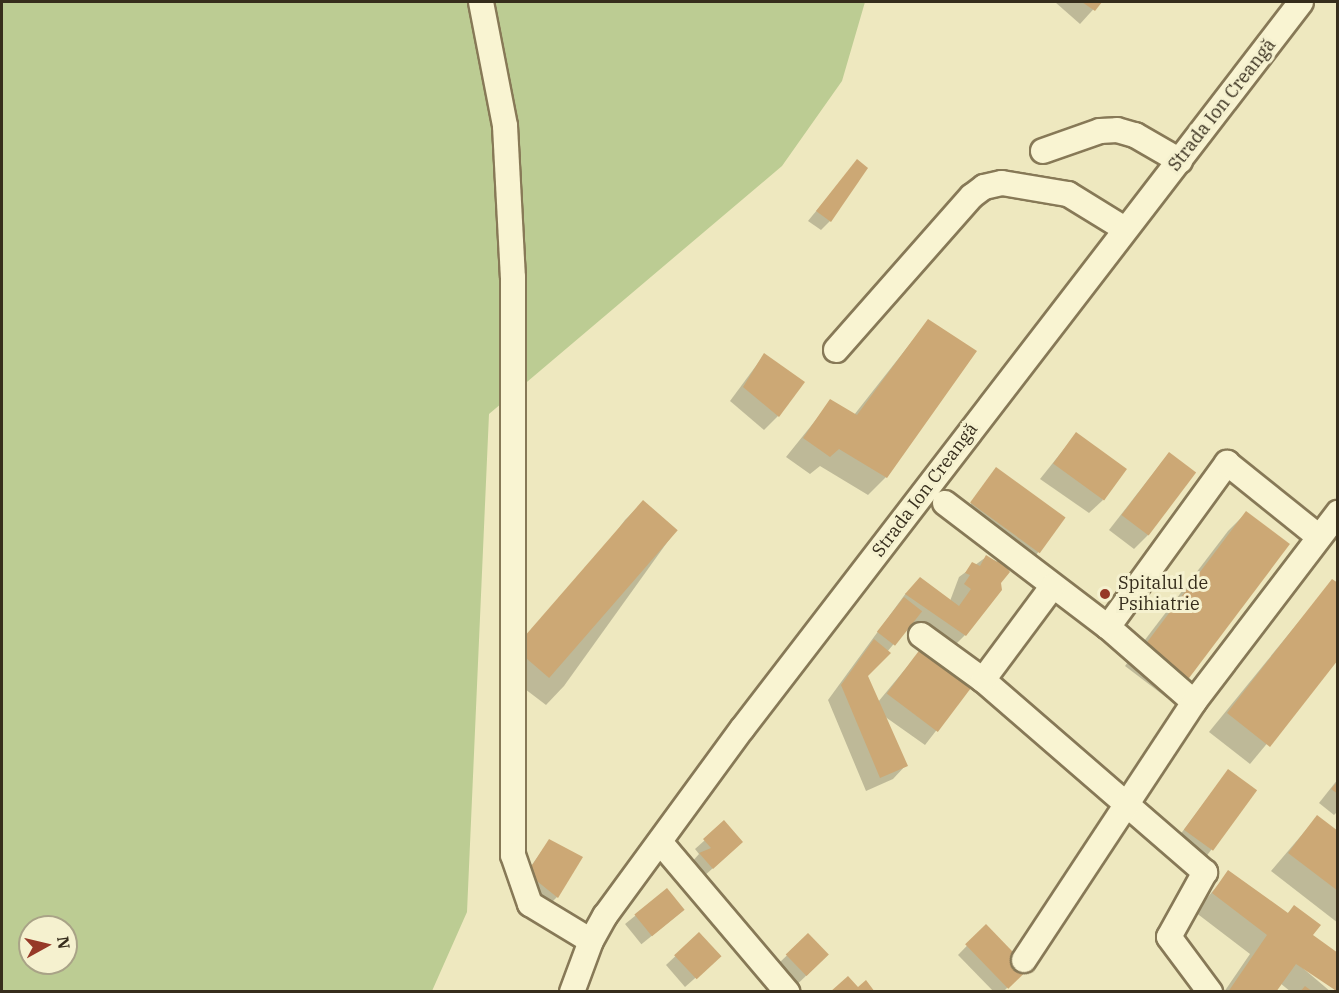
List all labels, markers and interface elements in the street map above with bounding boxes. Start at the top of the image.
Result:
street label: Strada Ion Creangă [1164,35,1280,175]
street label: Strada Ion Creangă [868,419,982,561]
place label: Spitalul de Psihiatrie [1118,573,1208,616]
marker: Spitalul de Psihiatrie [1096,585,1114,603]
north arrow [18,915,78,975]
text: N [53,935,75,950]

